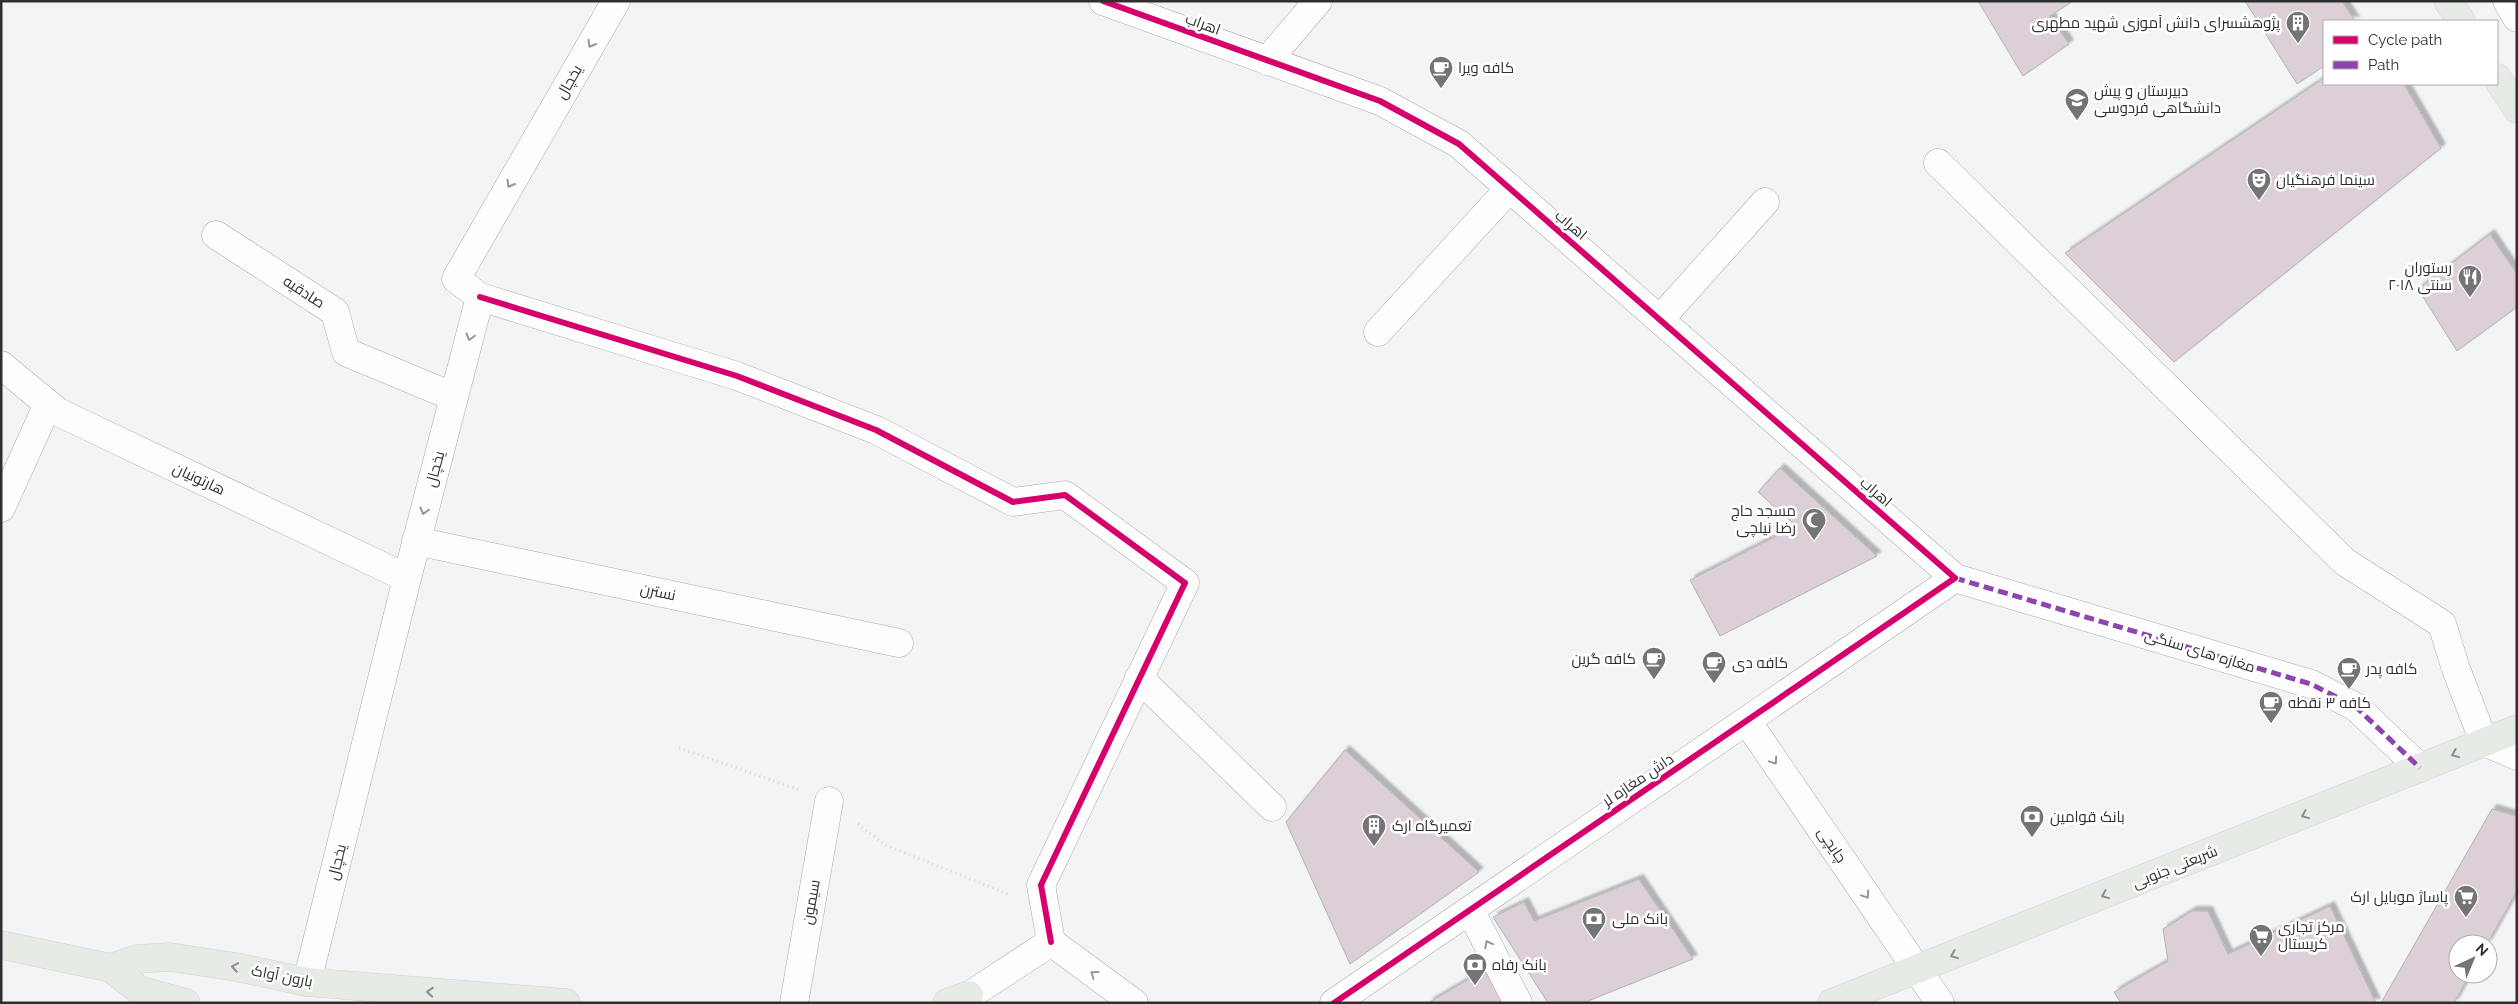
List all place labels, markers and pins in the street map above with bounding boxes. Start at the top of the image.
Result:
building icon: پژوهشسرای دانش آموزی شهید مطهری [2285,10,2311,44]
place label: پژوهشسرای دانش آموزی شهید مطهری [2031,14,2280,33]
cafe icon: کافه ویرا [1428,55,1454,89]
place label: کافه ویرا [1458,59,1514,77]
place label: دبیرستان و پیش دانشگاهی فردوسی [2094,82,2221,118]
school or university icon: دبیرستان و پیش دانشگاهی فردوسی [2064,87,2090,121]
theatre icon: سینما فرهنگیان [2246,167,2272,201]
place label: سینما فرهنگیان [2276,171,2375,190]
place label: رستوران سنتی ۲۰۱۸ [2388,259,2452,295]
restaurant icon: رستوران سنتی ۲۰۱۸ [2457,264,2483,298]
place label: مسجد حاج رضا نیلچی [1731,502,1796,538]
mosque icon: مسجد حاج رضا نیلچی [1801,507,1827,541]
cafe icon: کافه گرین [1641,646,1667,680]
place label: کافه گرین [1571,650,1636,669]
cafe icon: کافه دی [1701,650,1727,684]
place label: کافه دی [1732,654,1788,673]
cafe icon: کافه پدر [2336,656,2362,690]
place label: کافه پدر [2365,660,2417,679]
cafe icon: کافه ۳ نقطه [2258,690,2284,724]
place label: کافه ۳ نقطه [2288,694,2371,712]
bank icon: بانک قوامین [2019,804,2045,838]
place label: بانک قوامین [2050,808,2125,827]
building icon: تعمیرگاه ارک [1361,813,1387,847]
place label: تعمیرگاه ارک [1392,817,1471,835]
supermarket icon: پاساژ موبایل ارک [2453,884,2479,918]
place label: پاساژ موبایل ارک [2350,888,2448,907]
bank icon: بانک ملی [1581,906,1607,940]
place label: بانک ملی [1612,910,1668,929]
place label: مرکز تجاری کریستال [2278,918,2345,953]
supermarket icon: مرکز تجاری کریستال [2248,923,2274,957]
bank icon: بانک رفاه [1462,952,1488,986]
place label: بانک رفاه [1492,956,1547,974]

